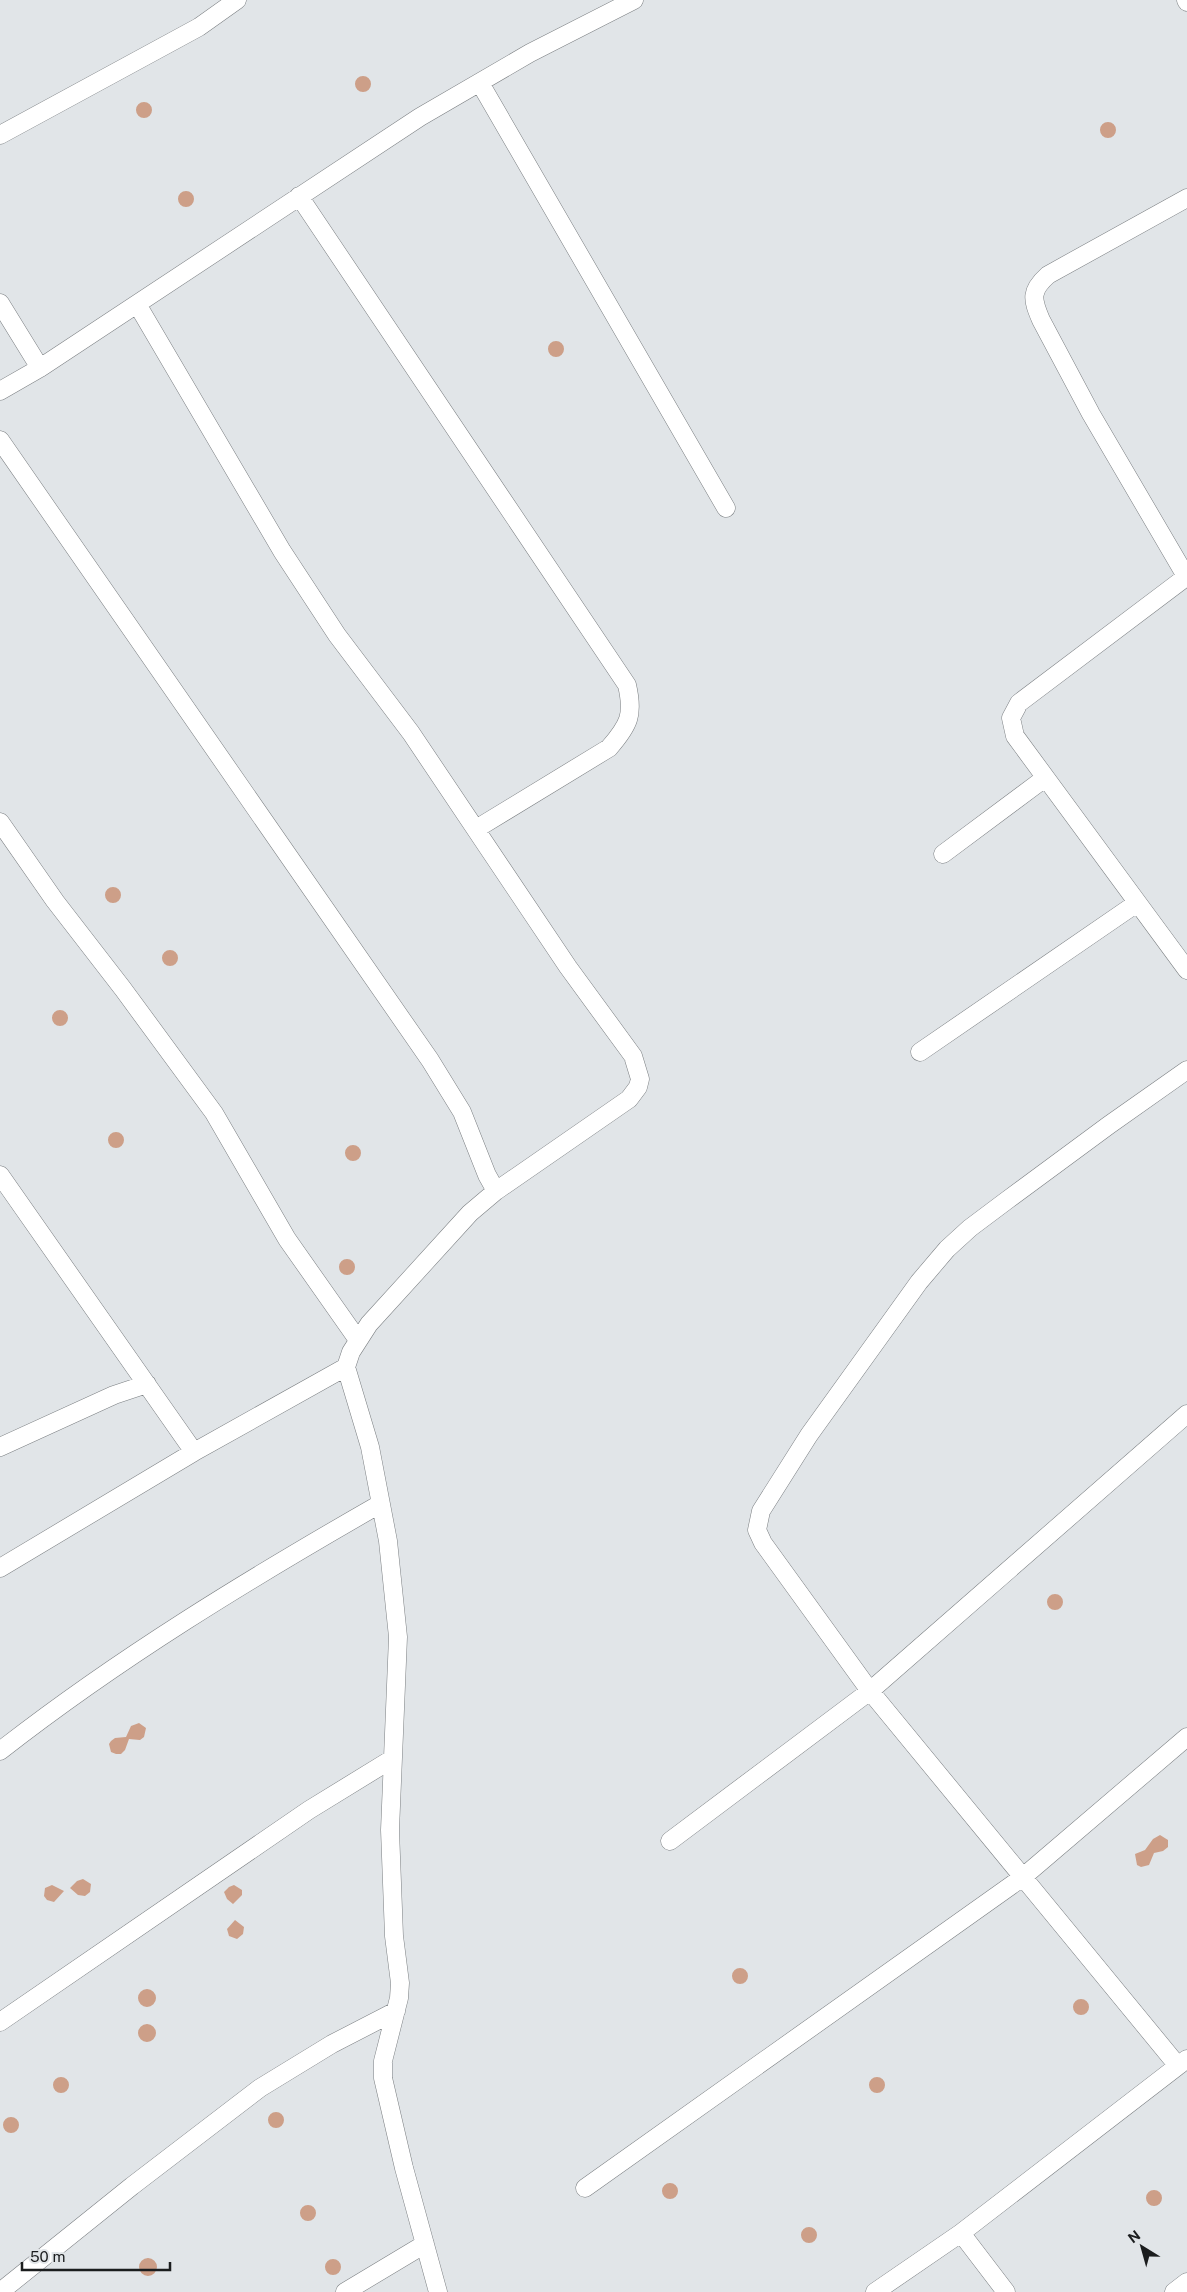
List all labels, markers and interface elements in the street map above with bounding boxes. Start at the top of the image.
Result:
north arrow [1117,2222,1167,2272]
text: N [1125,2227,1143,2246]
scale bar [22,2240,170,2272]
text: 50 m [30,2248,65,2265]

